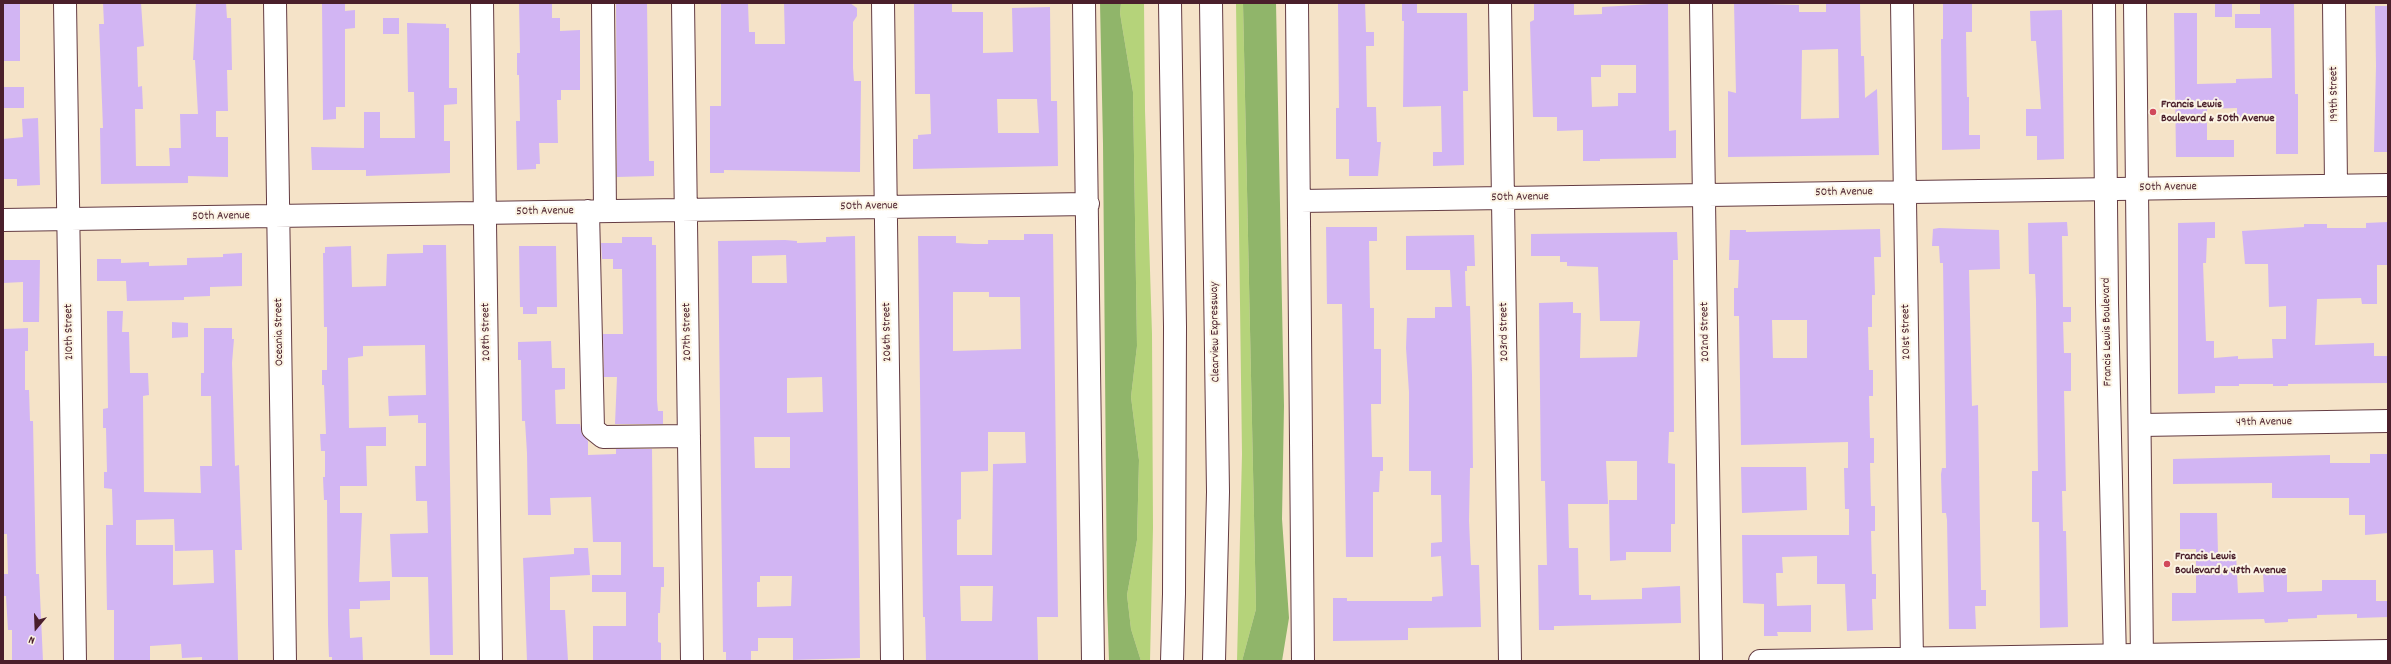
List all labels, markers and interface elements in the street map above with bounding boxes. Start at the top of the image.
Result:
street label: 199th Street [2327,66,2343,122]
place label: Francis Lewis Boulevard & 50th Avenue [2161,98,2274,126]
marker: Francis Lewis Boulevard & 50th Avenue [2148,107,2158,117]
street label: 50th Avenue [2139,180,2197,196]
street label: 50th Avenue [1815,185,1873,201]
street label: 50th Avenue [1491,190,1549,206]
street label: 50th Avenue [840,199,898,215]
street label: 50th Avenue [516,204,574,220]
street label: 50th Avenue [192,209,250,225]
street label: Francis Lewis Boulevard [2100,278,2116,386]
street label: Clearview Expressway [1208,282,1224,382]
street label: Oceania Street [272,298,288,366]
street label: 206th Street [880,302,896,362]
street label: 203rd Street [1497,302,1513,362]
street label: 202nd Street [1698,302,1714,362]
street label: 208th Street [479,303,495,361]
street label: 207th Street [680,303,696,361]
street label: 210th Street [62,304,78,360]
street label: 201st Street [1899,304,1915,360]
street label: 49th Avenue [2236,415,2292,431]
place label: Francis Lewis Boulevard & 48th Avenue [2175,550,2286,578]
marker: Francis Lewis Boulevard & 48th Avenue [2162,559,2172,569]
north arrow [16,608,56,648]
text: N [27,631,37,648]

